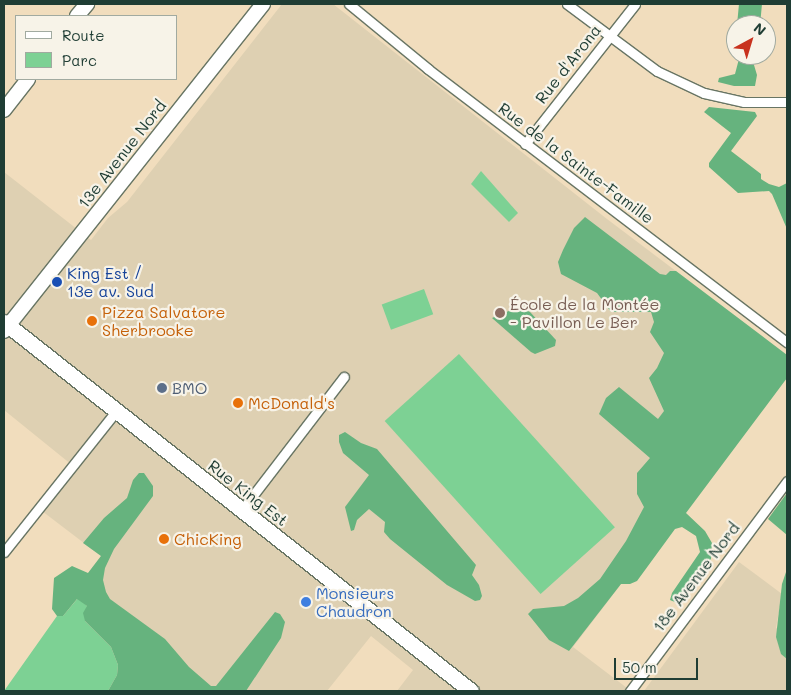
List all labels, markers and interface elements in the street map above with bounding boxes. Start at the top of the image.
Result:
legend [15,15,178,80]
north arrow [726,15,776,65]
text: N [750,18,770,39]
street label: Rue d'Arona [531,21,605,107]
text: Route [62,25,105,45]
text: Parc [62,50,97,70]
street label: 13e Avenue Nord [74,96,170,212]
street label: Rue de la Sainte-Famille [495,98,657,228]
place label: King Est / 13e av. Sud [67,263,154,301]
marker: King Est / 13e av. Sud [51,276,63,288]
place label: École de la Montée - Pavillon Le Ber [510,294,659,332]
place label: Pizza Salvatore Sherbrooke [102,302,225,340]
marker: École de la Montée - Pavillon Le Ber [494,307,506,319]
marker: Pizza Salvatore Sherbrooke [86,315,98,327]
place label: BMO [172,378,207,398]
marker: BMO [156,382,168,394]
place label: McDonald's [248,393,335,413]
marker: McDonald's [232,397,244,409]
street label: Rue King Est [204,456,292,530]
street label: 18e Avenue Nord [649,519,743,635]
place label: ChicKing [174,529,242,549]
marker: ChicKing [158,533,170,545]
place label: Monsieurs Chaudron [316,583,394,621]
marker: Monsieurs Chaudron [300,596,312,608]
scale bar [616,648,700,680]
text: 50 m [622,657,657,677]

